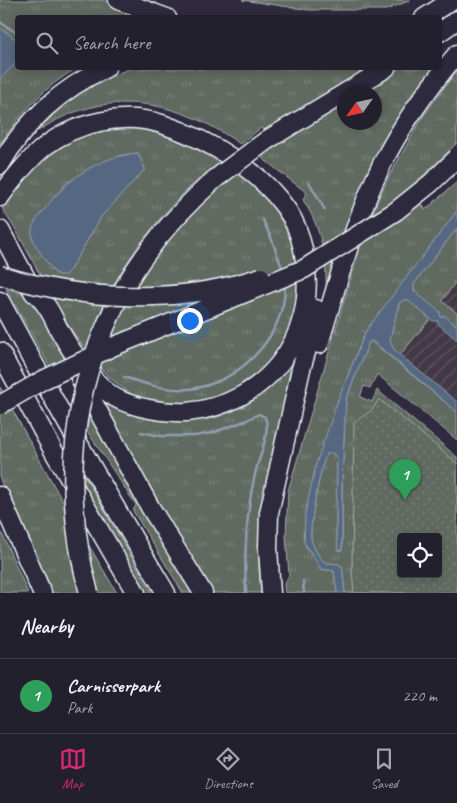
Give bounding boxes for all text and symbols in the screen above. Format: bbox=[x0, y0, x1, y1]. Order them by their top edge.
search box bbox=[15, 15, 442, 70]
icon: search bbox=[33, 29, 61, 57]
text: Search here bbox=[73, 31, 150, 55]
north arrow bbox=[337, 85, 382, 130]
your location bbox=[177, 308, 203, 334]
pin: 1 bbox=[389, 459, 421, 500]
map controls bbox=[397, 533, 442, 578]
button: locate bbox=[397, 533, 442, 578]
text: Nearby bbox=[20, 613, 73, 639]
text: Carnisserpark bbox=[67, 674, 160, 698]
text: 1 bbox=[32, 686, 40, 706]
text: 220 m bbox=[403, 686, 437, 706]
text: Park bbox=[67, 698, 92, 718]
tab: Map bbox=[59, 745, 87, 792]
tab: Directions bbox=[204, 745, 253, 792]
tab: Saved bbox=[370, 745, 398, 792]

